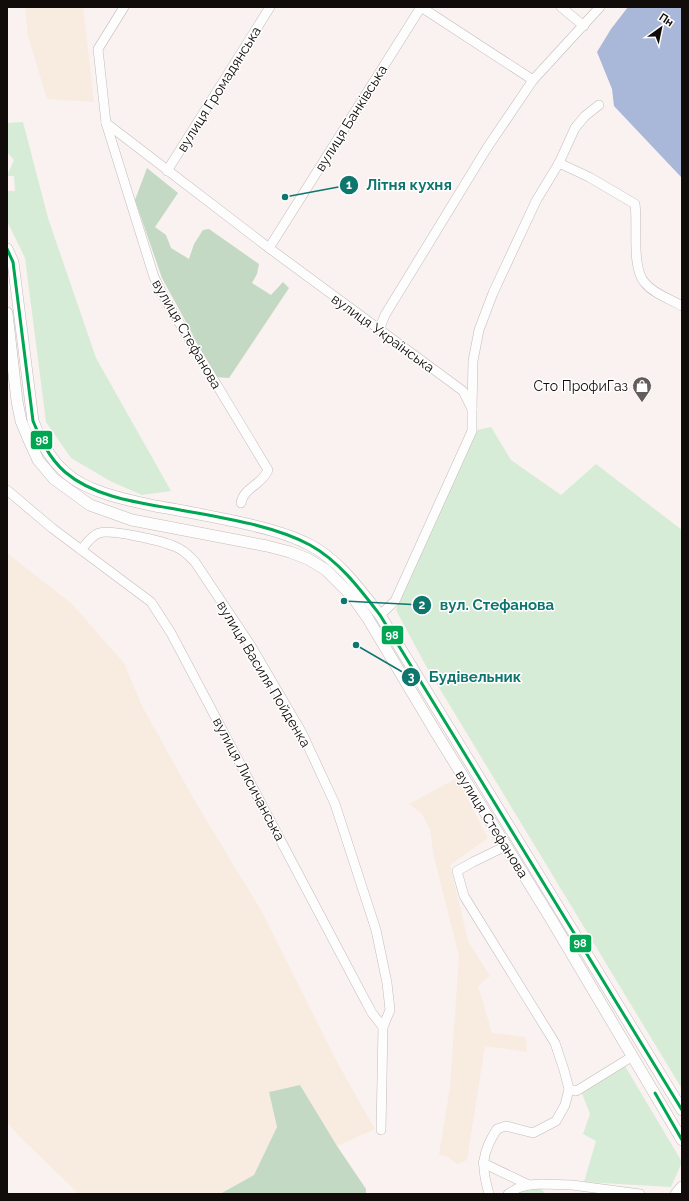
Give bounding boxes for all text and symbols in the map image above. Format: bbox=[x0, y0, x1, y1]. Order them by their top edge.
north arrow bbox=[641, 8, 681, 48]
text: Пн bbox=[656, 11, 676, 29]
street label: вулиця Громадянська bbox=[174, 23, 264, 155]
street label: вулиця Банківська bbox=[312, 62, 390, 174]
callout: Літня кухня bbox=[339, 172, 460, 199]
text: Літня кухня bbox=[366, 176, 452, 194]
text: 1 bbox=[346, 178, 352, 192]
street label: вулиця Стефанова bbox=[149, 276, 225, 392]
street label: вулиця Українська bbox=[329, 290, 437, 376]
shop icon: Сто ПрофиГаз bbox=[631, 375, 653, 403]
place label: Сто ПрофиГаз bbox=[533, 378, 628, 394]
line badge: 98 bbox=[30, 430, 53, 450]
text: 98 bbox=[35, 434, 49, 447]
callout: вул. Стефанова bbox=[412, 591, 562, 618]
text: вул. Стефанова bbox=[440, 596, 555, 614]
street label: вулиця Василя Пойденка bbox=[214, 598, 314, 750]
text: 2 bbox=[419, 598, 426, 612]
line badge: 98 bbox=[381, 625, 404, 645]
text: 98 bbox=[385, 629, 399, 642]
callout: Будівельник bbox=[401, 663, 529, 690]
text: Будівельник bbox=[429, 668, 522, 686]
text: 3 bbox=[408, 670, 415, 684]
street label: вулиця Лисичанська bbox=[210, 715, 288, 843]
street label: вулиця Стефанова bbox=[452, 767, 532, 881]
line badge: 98 bbox=[569, 934, 592, 953]
text: 98 bbox=[573, 937, 587, 950]

